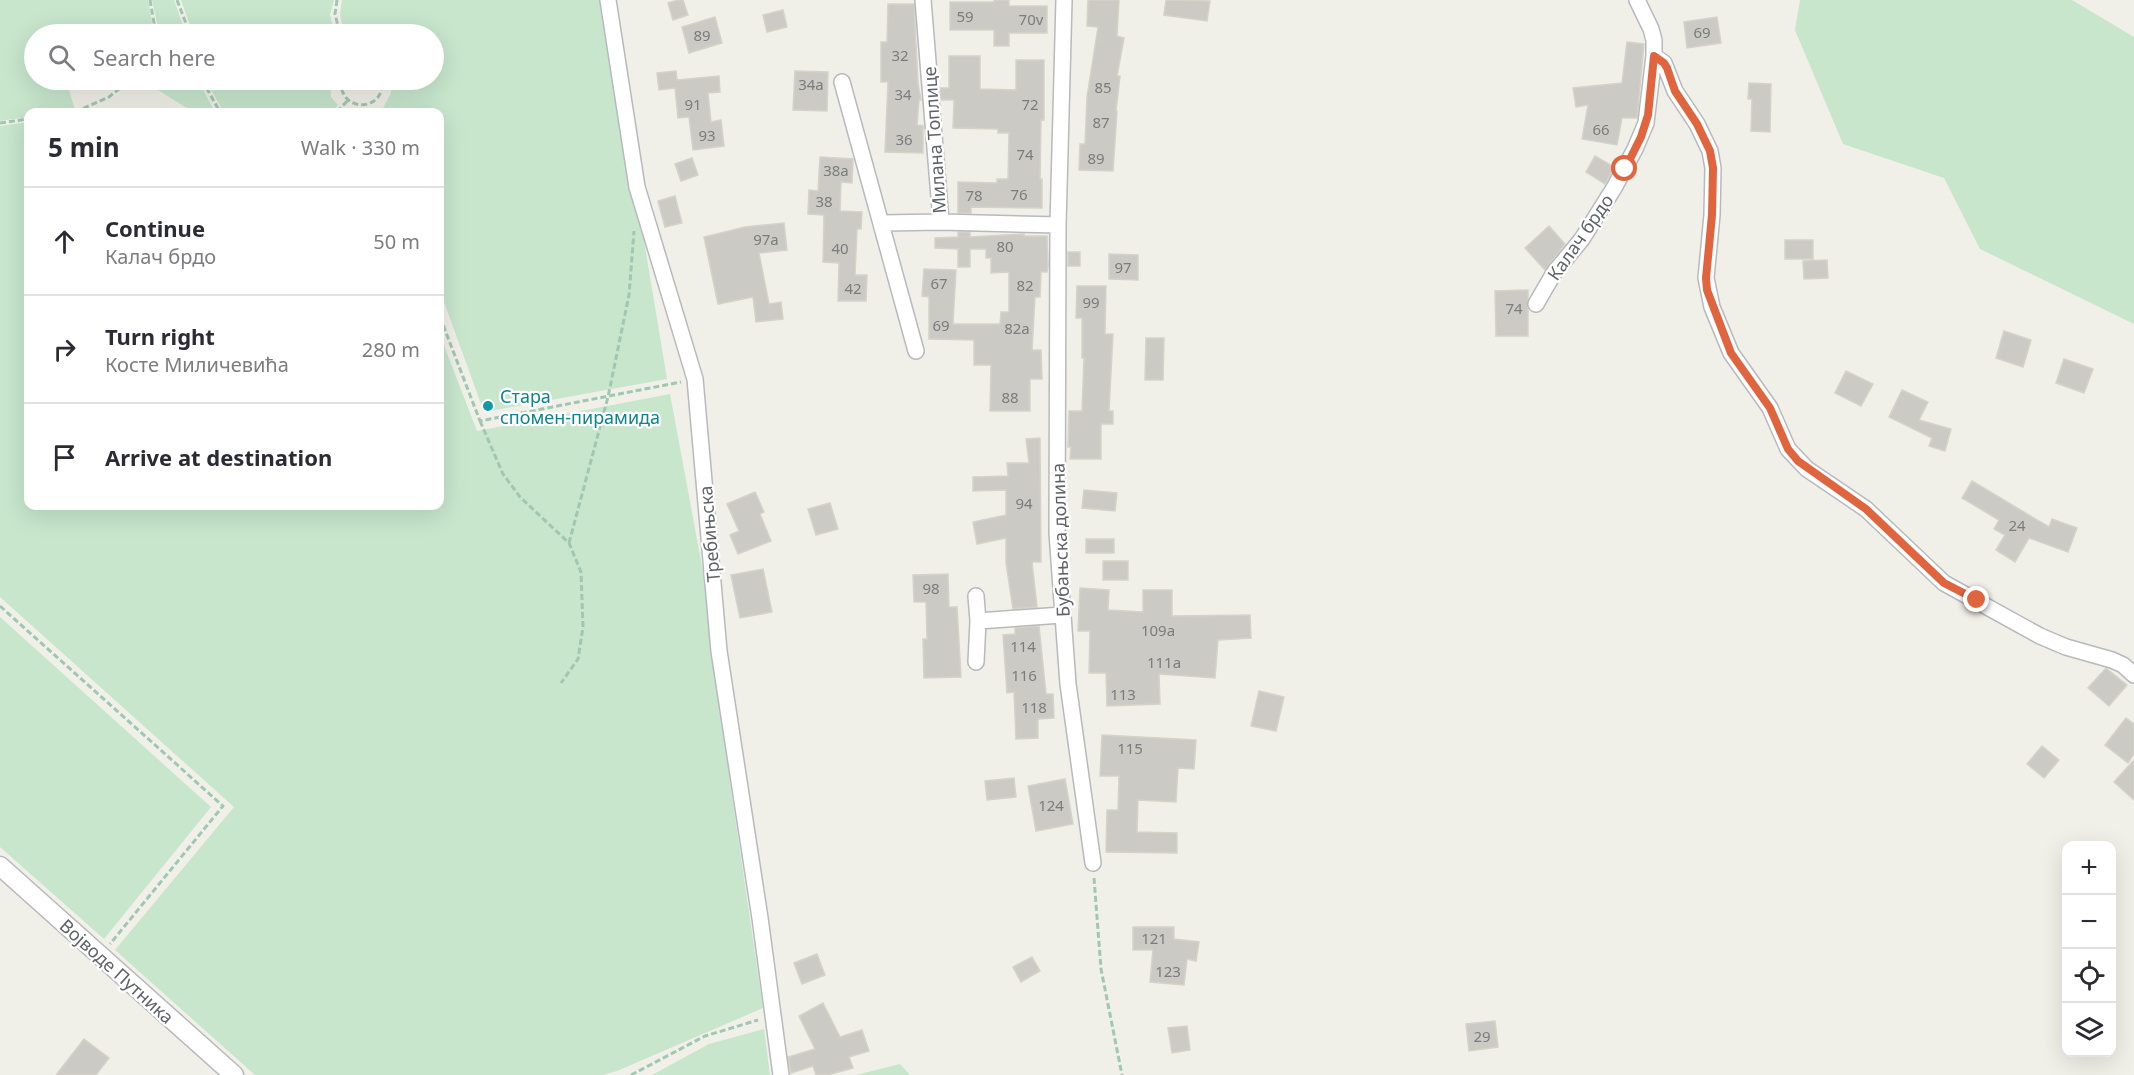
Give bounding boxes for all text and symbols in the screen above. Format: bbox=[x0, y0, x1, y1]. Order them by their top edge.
house number: 59 bbox=[956, 6, 974, 26]
house number: 70v bbox=[1019, 9, 1044, 29]
house number: 69 bbox=[1693, 22, 1711, 42]
search box bbox=[24, 24, 444, 90]
house number: 89 bbox=[693, 25, 711, 45]
icon: search bbox=[45, 41, 78, 74]
text: Search here bbox=[93, 42, 215, 72]
house number: 32 bbox=[891, 45, 909, 65]
street label: Милана Топлице bbox=[917, 66, 951, 214]
house number: 34a bbox=[798, 74, 824, 94]
house number: 85 bbox=[1094, 77, 1112, 97]
house number: 34 bbox=[894, 84, 912, 104]
house number: 91 bbox=[684, 94, 702, 114]
house number: 72 bbox=[1021, 94, 1039, 114]
house number: 87 bbox=[1092, 112, 1110, 132]
house number: 66 bbox=[1592, 119, 1610, 139]
house number: 93 bbox=[698, 125, 716, 145]
text: 5 min bbox=[48, 129, 120, 165]
house number: 36 bbox=[895, 129, 913, 149]
text: Walk · 330 m bbox=[301, 134, 420, 161]
house number: 74 bbox=[1016, 144, 1034, 164]
house number: 89 bbox=[1087, 148, 1105, 168]
route start bbox=[1611, 155, 1637, 181]
house number: 38a bbox=[823, 160, 849, 180]
house number: 76 bbox=[1010, 184, 1028, 204]
house number: 78 bbox=[965, 185, 983, 205]
street label: Калач брдо bbox=[1541, 189, 1619, 285]
house number: 38 bbox=[815, 191, 833, 211]
text: Continue bbox=[105, 213, 205, 243]
icon: ahead bbox=[48, 225, 81, 258]
text: 50 m bbox=[373, 228, 420, 255]
house number: 97a bbox=[753, 229, 779, 249]
house number: 80 bbox=[996, 236, 1014, 256]
house number: 40 bbox=[831, 238, 849, 258]
text: Калач брдо bbox=[105, 243, 216, 270]
house number: 97 bbox=[1114, 257, 1132, 277]
house number: 67 bbox=[930, 273, 948, 293]
house number: 82 bbox=[1016, 275, 1034, 295]
house number: 42 bbox=[844, 278, 862, 298]
house number: 99 bbox=[1082, 292, 1100, 312]
house number: 74 bbox=[1505, 298, 1523, 318]
house number: 69 bbox=[932, 315, 950, 335]
house number: 82a bbox=[1004, 318, 1030, 338]
text: Turn right bbox=[105, 321, 215, 351]
icon: right bbox=[48, 333, 81, 366]
text: 280 m bbox=[362, 336, 420, 363]
text: Косте Миличевића bbox=[105, 351, 289, 378]
place label: Стара спомен-пирамида bbox=[500, 384, 660, 429]
house number: 88 bbox=[1001, 387, 1019, 407]
marker: Стара спомен-пирамида bbox=[481, 399, 495, 413]
icon: arrive bbox=[48, 441, 81, 474]
text: Arrive at destination bbox=[105, 442, 332, 472]
street label: Бубањска долина bbox=[1045, 463, 1075, 617]
street label: Требињска bbox=[693, 485, 725, 583]
house number: 94 bbox=[1015, 493, 1033, 513]
house number: 24 bbox=[2008, 515, 2026, 535]
house number: 98 bbox=[922, 578, 940, 598]
route end bbox=[1963, 586, 1989, 612]
house number: 109a bbox=[1141, 620, 1175, 640]
house number: 114 bbox=[1010, 636, 1036, 656]
house number: 111a bbox=[1147, 652, 1181, 672]
house number: 116 bbox=[1011, 665, 1037, 685]
house number: 113 bbox=[1110, 684, 1136, 704]
house number: 118 bbox=[1021, 697, 1047, 717]
house number: 115 bbox=[1117, 738, 1143, 758]
house number: 124 bbox=[1038, 795, 1064, 815]
map controls bbox=[2062, 841, 2116, 1057]
button: + bbox=[2062, 841, 2116, 895]
button: − bbox=[2062, 895, 2116, 949]
street label: Војводе Путника bbox=[55, 913, 179, 1029]
house number: 121 bbox=[1141, 928, 1167, 948]
button: locate bbox=[2062, 949, 2116, 1003]
house number: 123 bbox=[1155, 961, 1181, 981]
button: layers bbox=[2062, 1003, 2116, 1057]
house number: 29 bbox=[1473, 1026, 1491, 1046]

